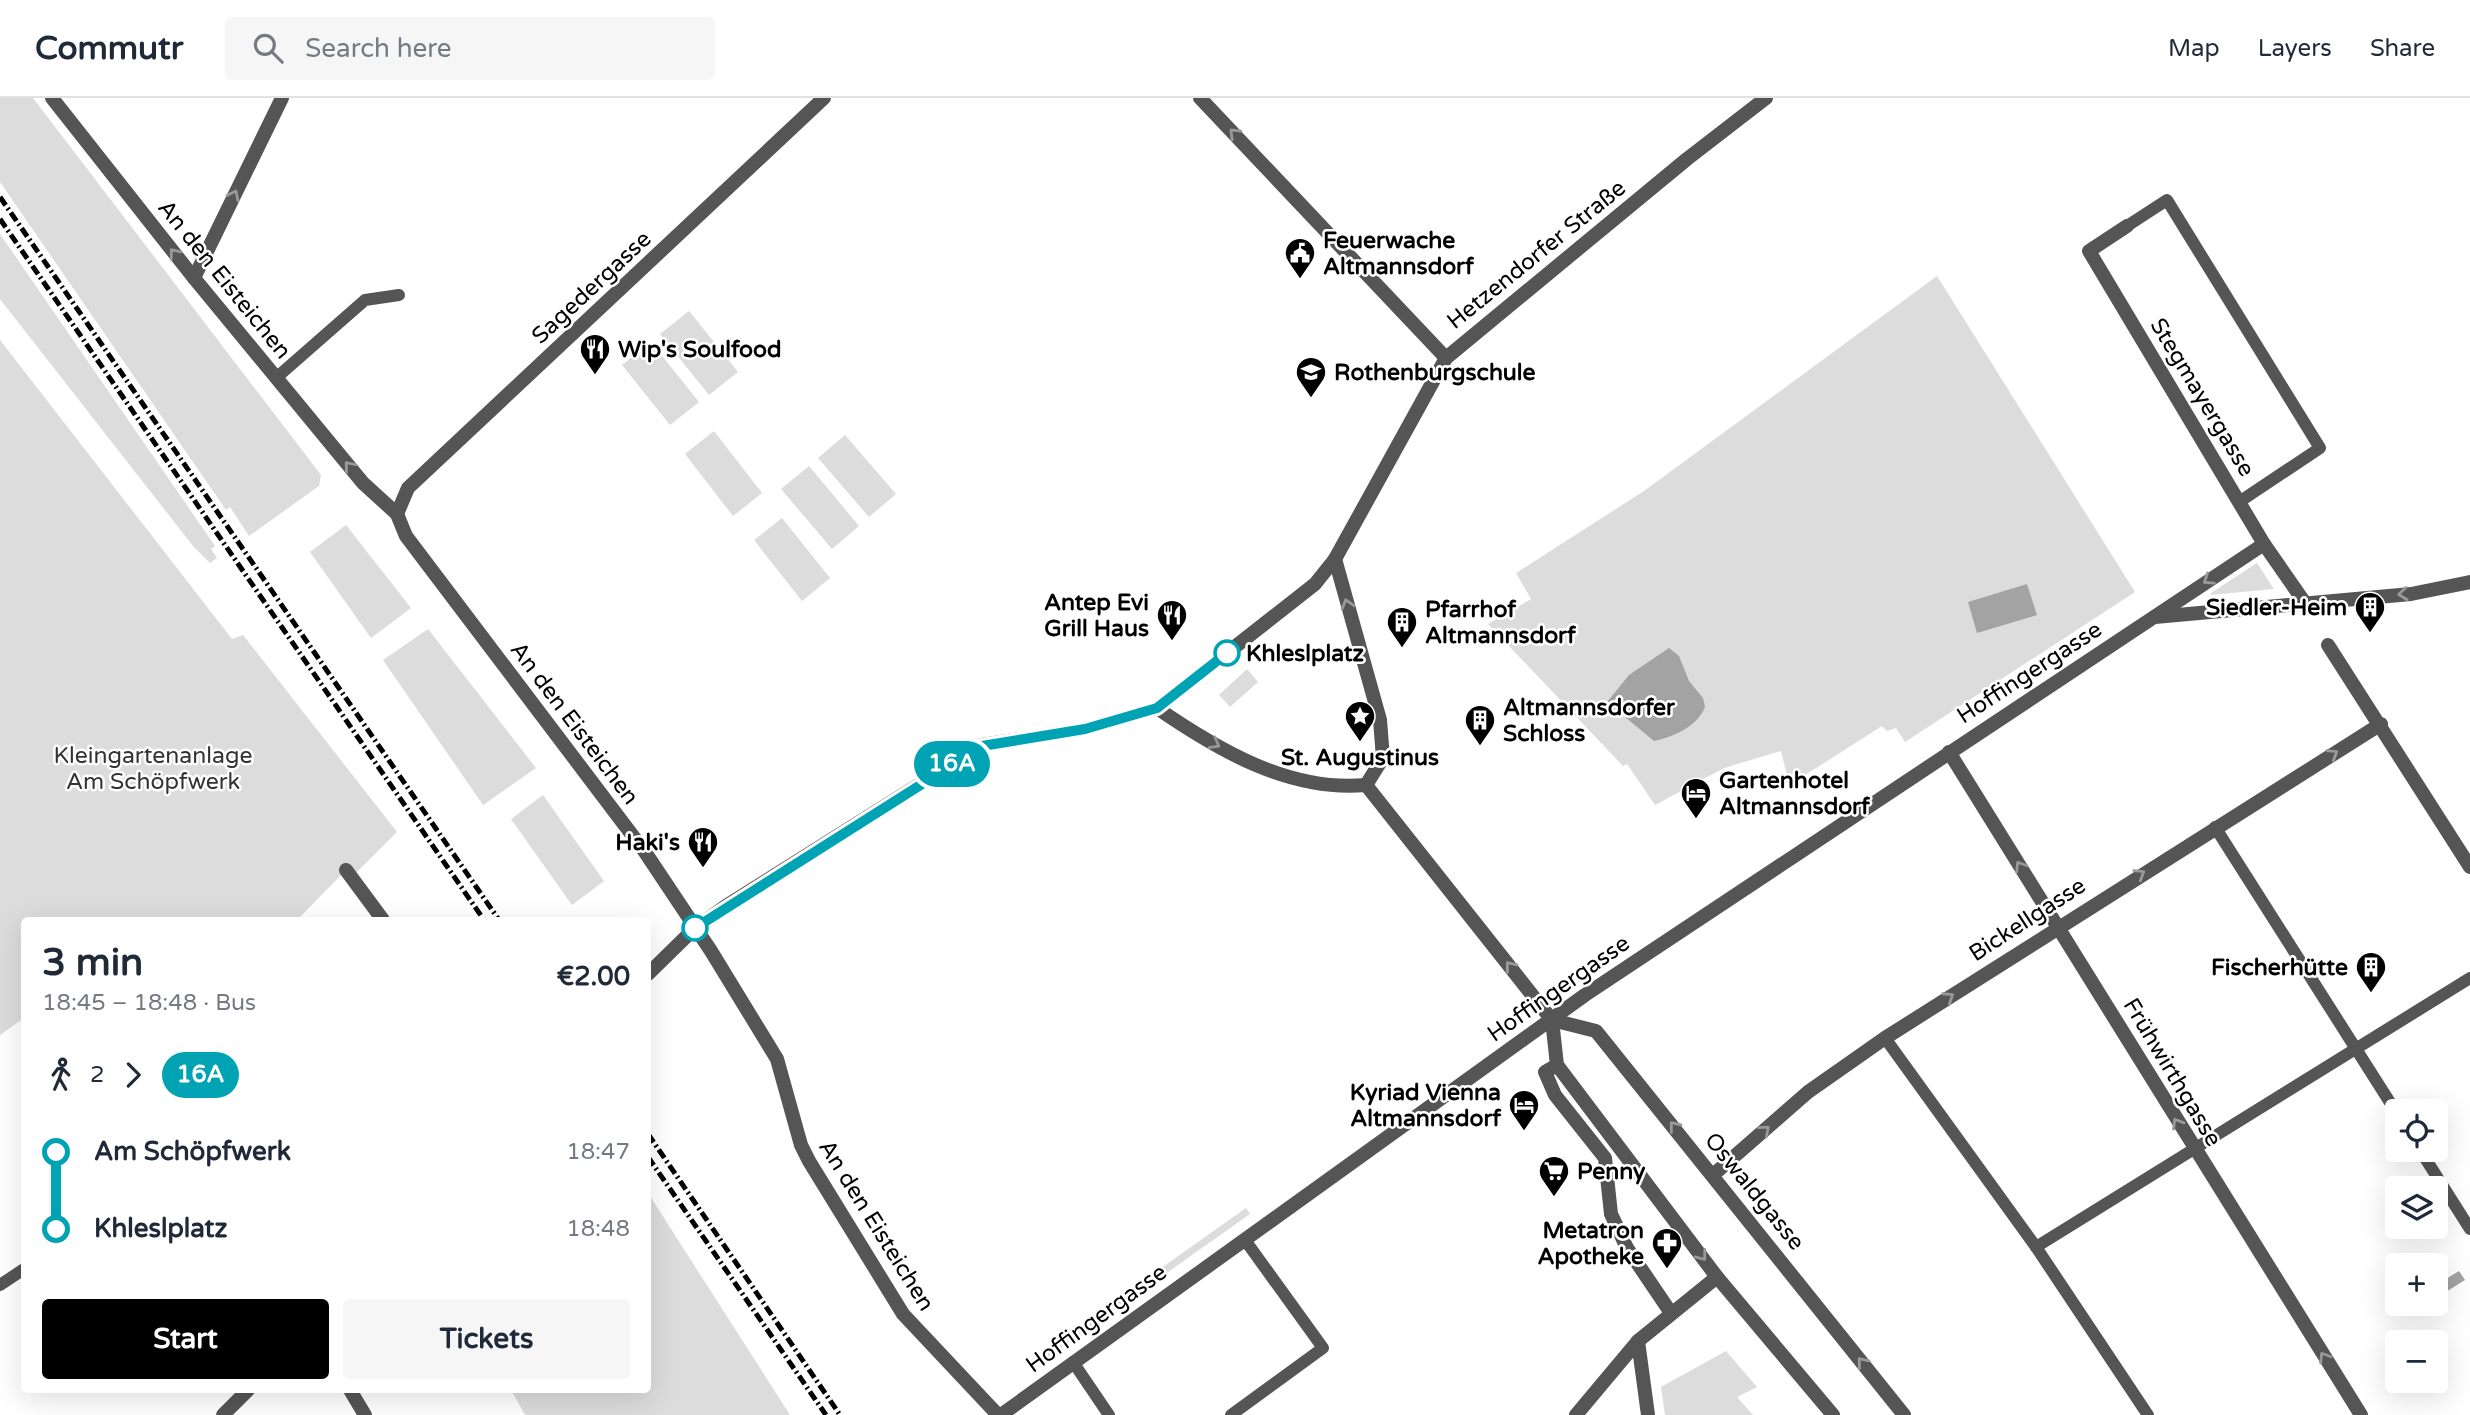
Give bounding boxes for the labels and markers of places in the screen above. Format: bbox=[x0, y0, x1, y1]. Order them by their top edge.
place label: Feuerwache Altmannsdorf bbox=[1323, 227, 1475, 281]
public building icon: Feuerwache Altmannsdorf bbox=[1283, 236, 1317, 280]
restaurant icon: Wip's Soulfood bbox=[578, 332, 612, 376]
place label: Wip's Soulfood bbox=[618, 336, 782, 364]
school or university icon: Rothenburgschule bbox=[1294, 355, 1328, 399]
place label: Rothenburgschule bbox=[1334, 359, 1536, 387]
place label: Antep Evi Grill Haus bbox=[1044, 589, 1149, 643]
building icon: Siedler-Heim bbox=[2353, 590, 2387, 634]
place label: Siedler-Heim bbox=[2206, 594, 2347, 622]
place label: Pfarrhof Altmannsdorf bbox=[1425, 596, 1577, 650]
restaurant icon: Antep Evi Grill Haus bbox=[1155, 598, 1189, 642]
building icon: Pfarrhof Altmannsdorf bbox=[1385, 605, 1419, 649]
marker: Khleslplatz bbox=[1214, 640, 1240, 666]
place label: Khleslplatz bbox=[1246, 640, 1364, 668]
place label: Altmannsdorfer Schloss bbox=[1503, 694, 1676, 748]
place icon: St. Augustinus bbox=[1343, 699, 1377, 743]
building icon: Altmannsdorfer Schloss bbox=[1463, 703, 1497, 747]
place label: St. Augustinus bbox=[1281, 744, 1439, 772]
place label: Gartenhotel Altmannsdorf bbox=[1719, 767, 1871, 821]
hotel icon: Gartenhotel Altmannsdorf bbox=[1679, 776, 1713, 820]
restaurant icon: Haki's bbox=[686, 825, 720, 869]
place label: Haki's bbox=[615, 829, 680, 857]
unlabelled marker bbox=[682, 915, 708, 941]
building icon: Fischerhütte bbox=[2354, 950, 2388, 994]
place label: Fischerhütte bbox=[2211, 954, 2348, 982]
place label: Kyriad Vienna Altmannsdorf bbox=[1350, 1079, 1502, 1133]
hotel icon: Kyriad Vienna Altmannsdorf bbox=[1507, 1088, 1541, 1132]
supermarket icon: Penny bbox=[1537, 1154, 1571, 1198]
place label: Penny bbox=[1577, 1158, 1646, 1186]
place label: Metatron Apotheke bbox=[1537, 1217, 1644, 1271]
pharmacy icon: Metatron Apotheke bbox=[1650, 1226, 1684, 1270]

